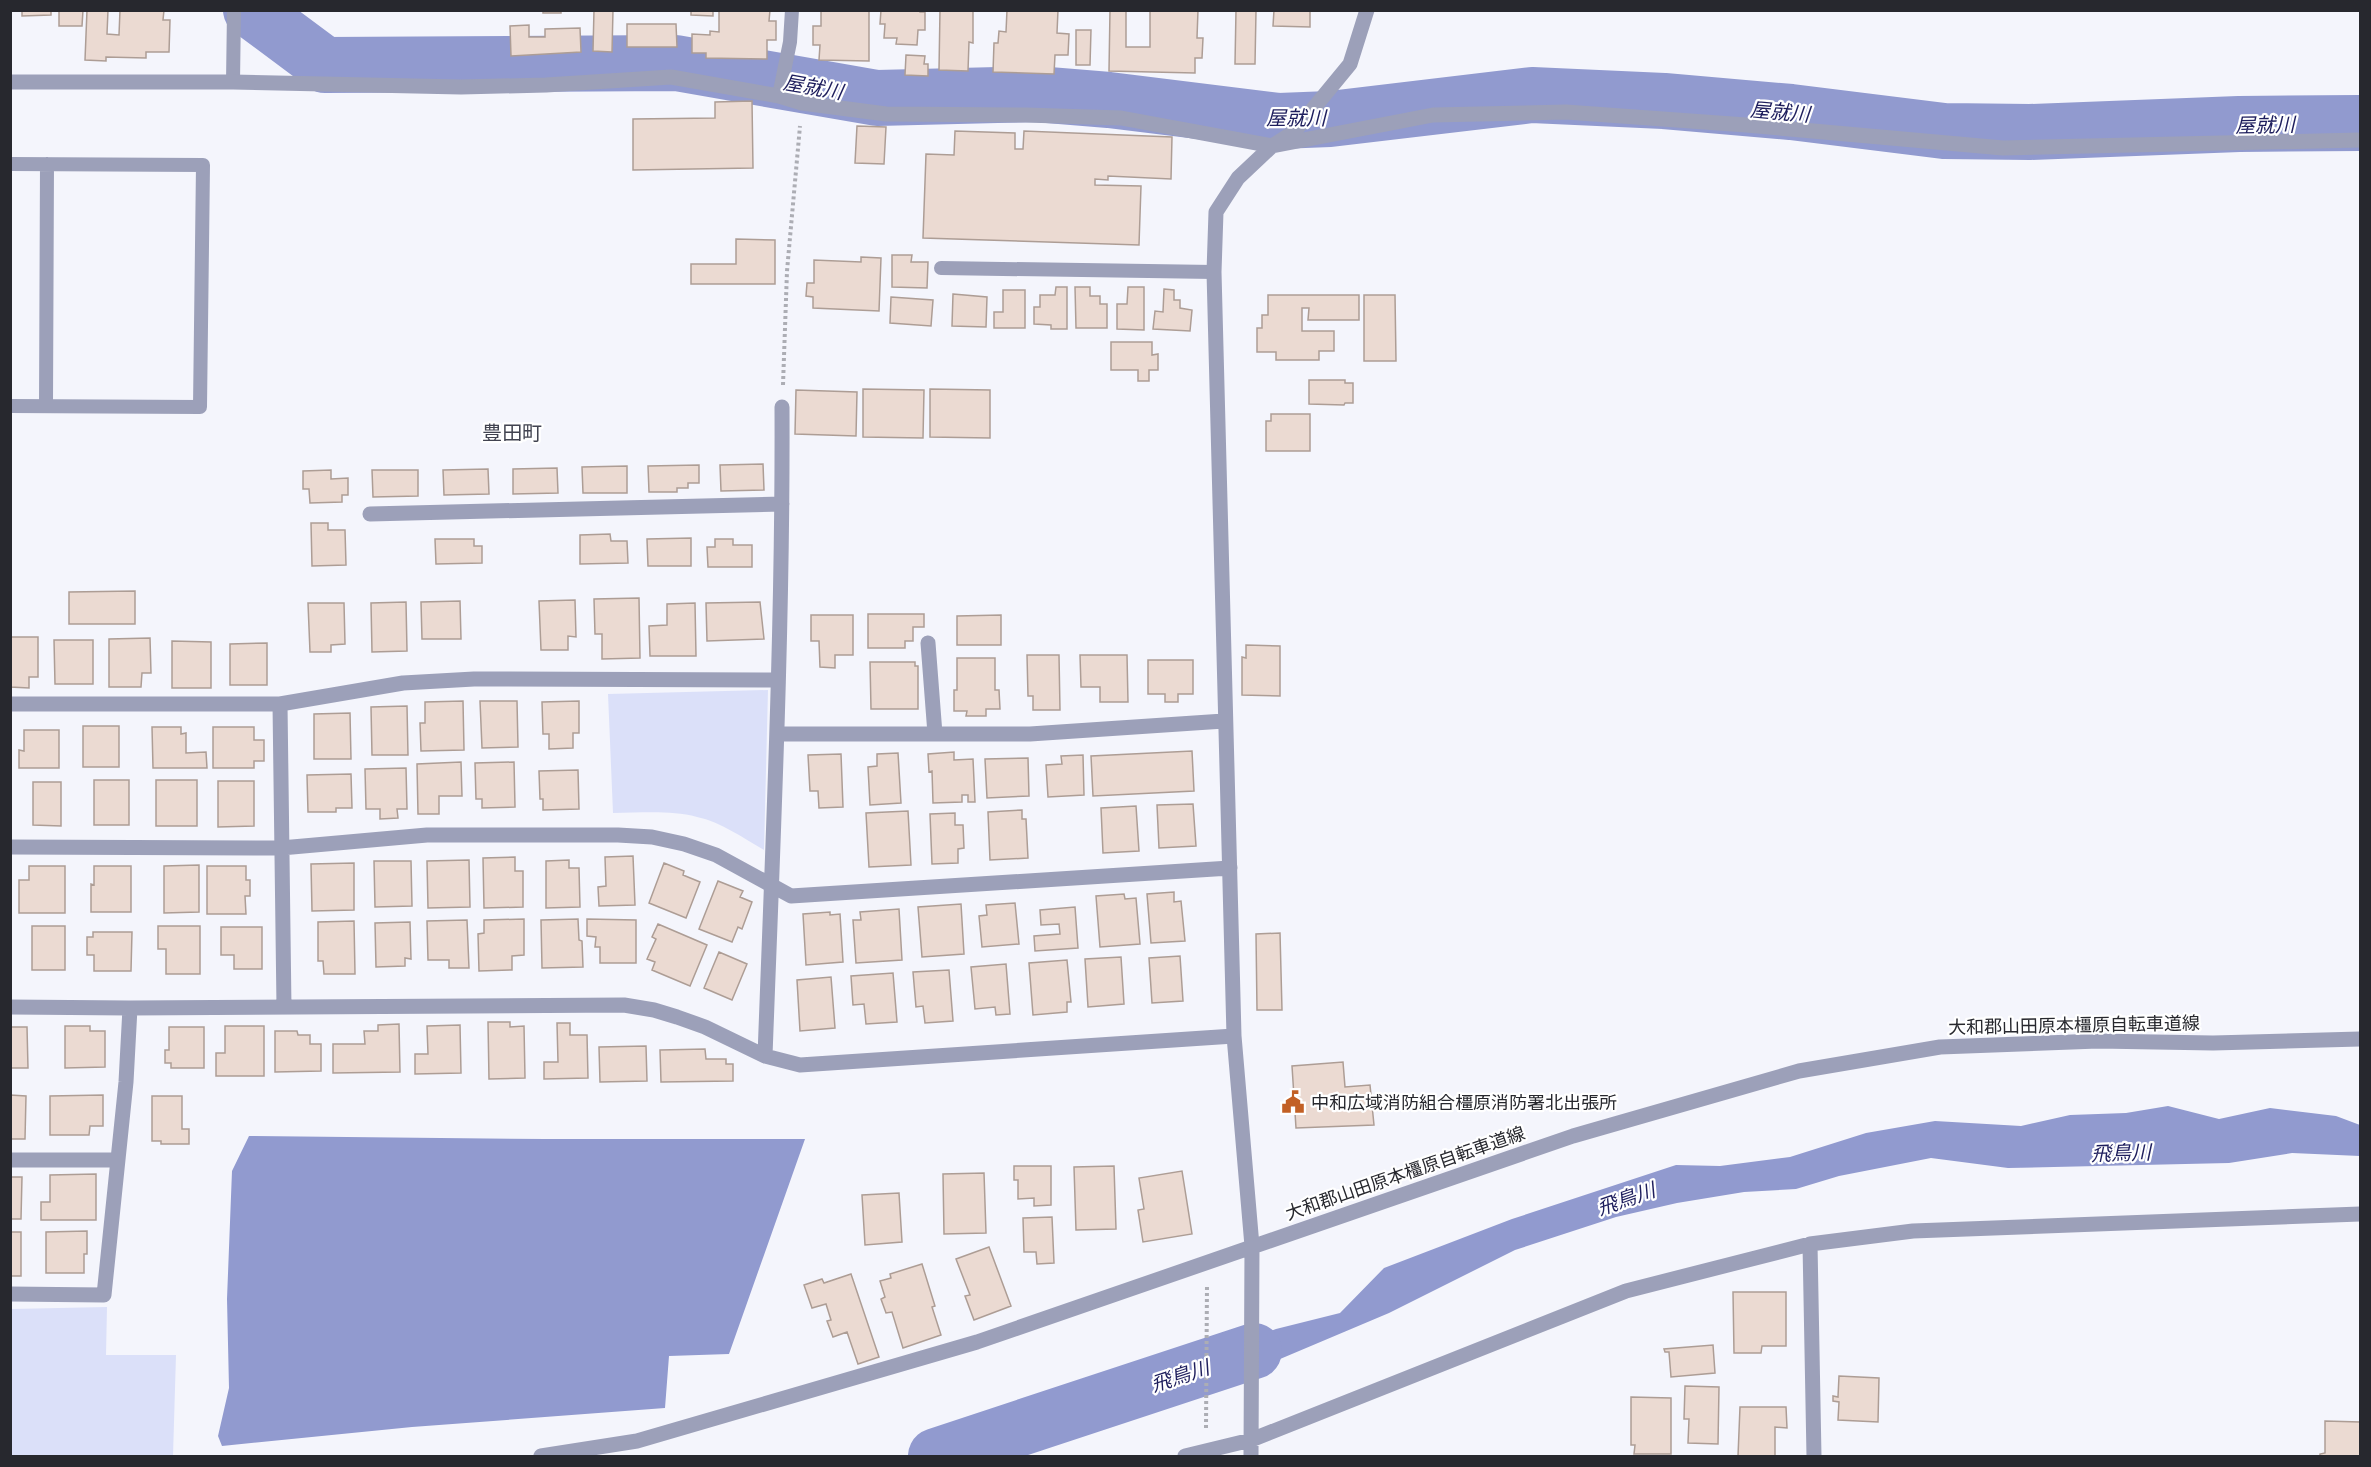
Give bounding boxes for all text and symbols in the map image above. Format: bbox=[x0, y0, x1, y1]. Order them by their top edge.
water label: 屋就川 bbox=[781, 70, 847, 104]
water label: 屋就川 bbox=[1749, 97, 1813, 127]
water label: 屋就川 bbox=[1266, 106, 1328, 130]
water label: 屋就川 bbox=[2235, 112, 2297, 138]
district label: 豊田町 bbox=[482, 421, 542, 445]
street label: 大和郡山田原本橿原自転車道線 bbox=[1948, 1012, 2200, 1038]
public building icon: 中和広域消防組合橿原消防署北出張所 bbox=[1280, 1089, 1306, 1115]
place label: 中和広域消防組合橿原消防署北出張所 bbox=[1311, 1092, 1617, 1113]
street label: 大和郡山田原本橿原自転車道線 bbox=[1282, 1122, 1528, 1224]
water label: 飛鳥川 bbox=[2091, 1140, 2153, 1166]
water label: 飛鳥川 bbox=[1594, 1177, 1660, 1220]
water label: 飛鳥川 bbox=[1148, 1355, 1214, 1397]

